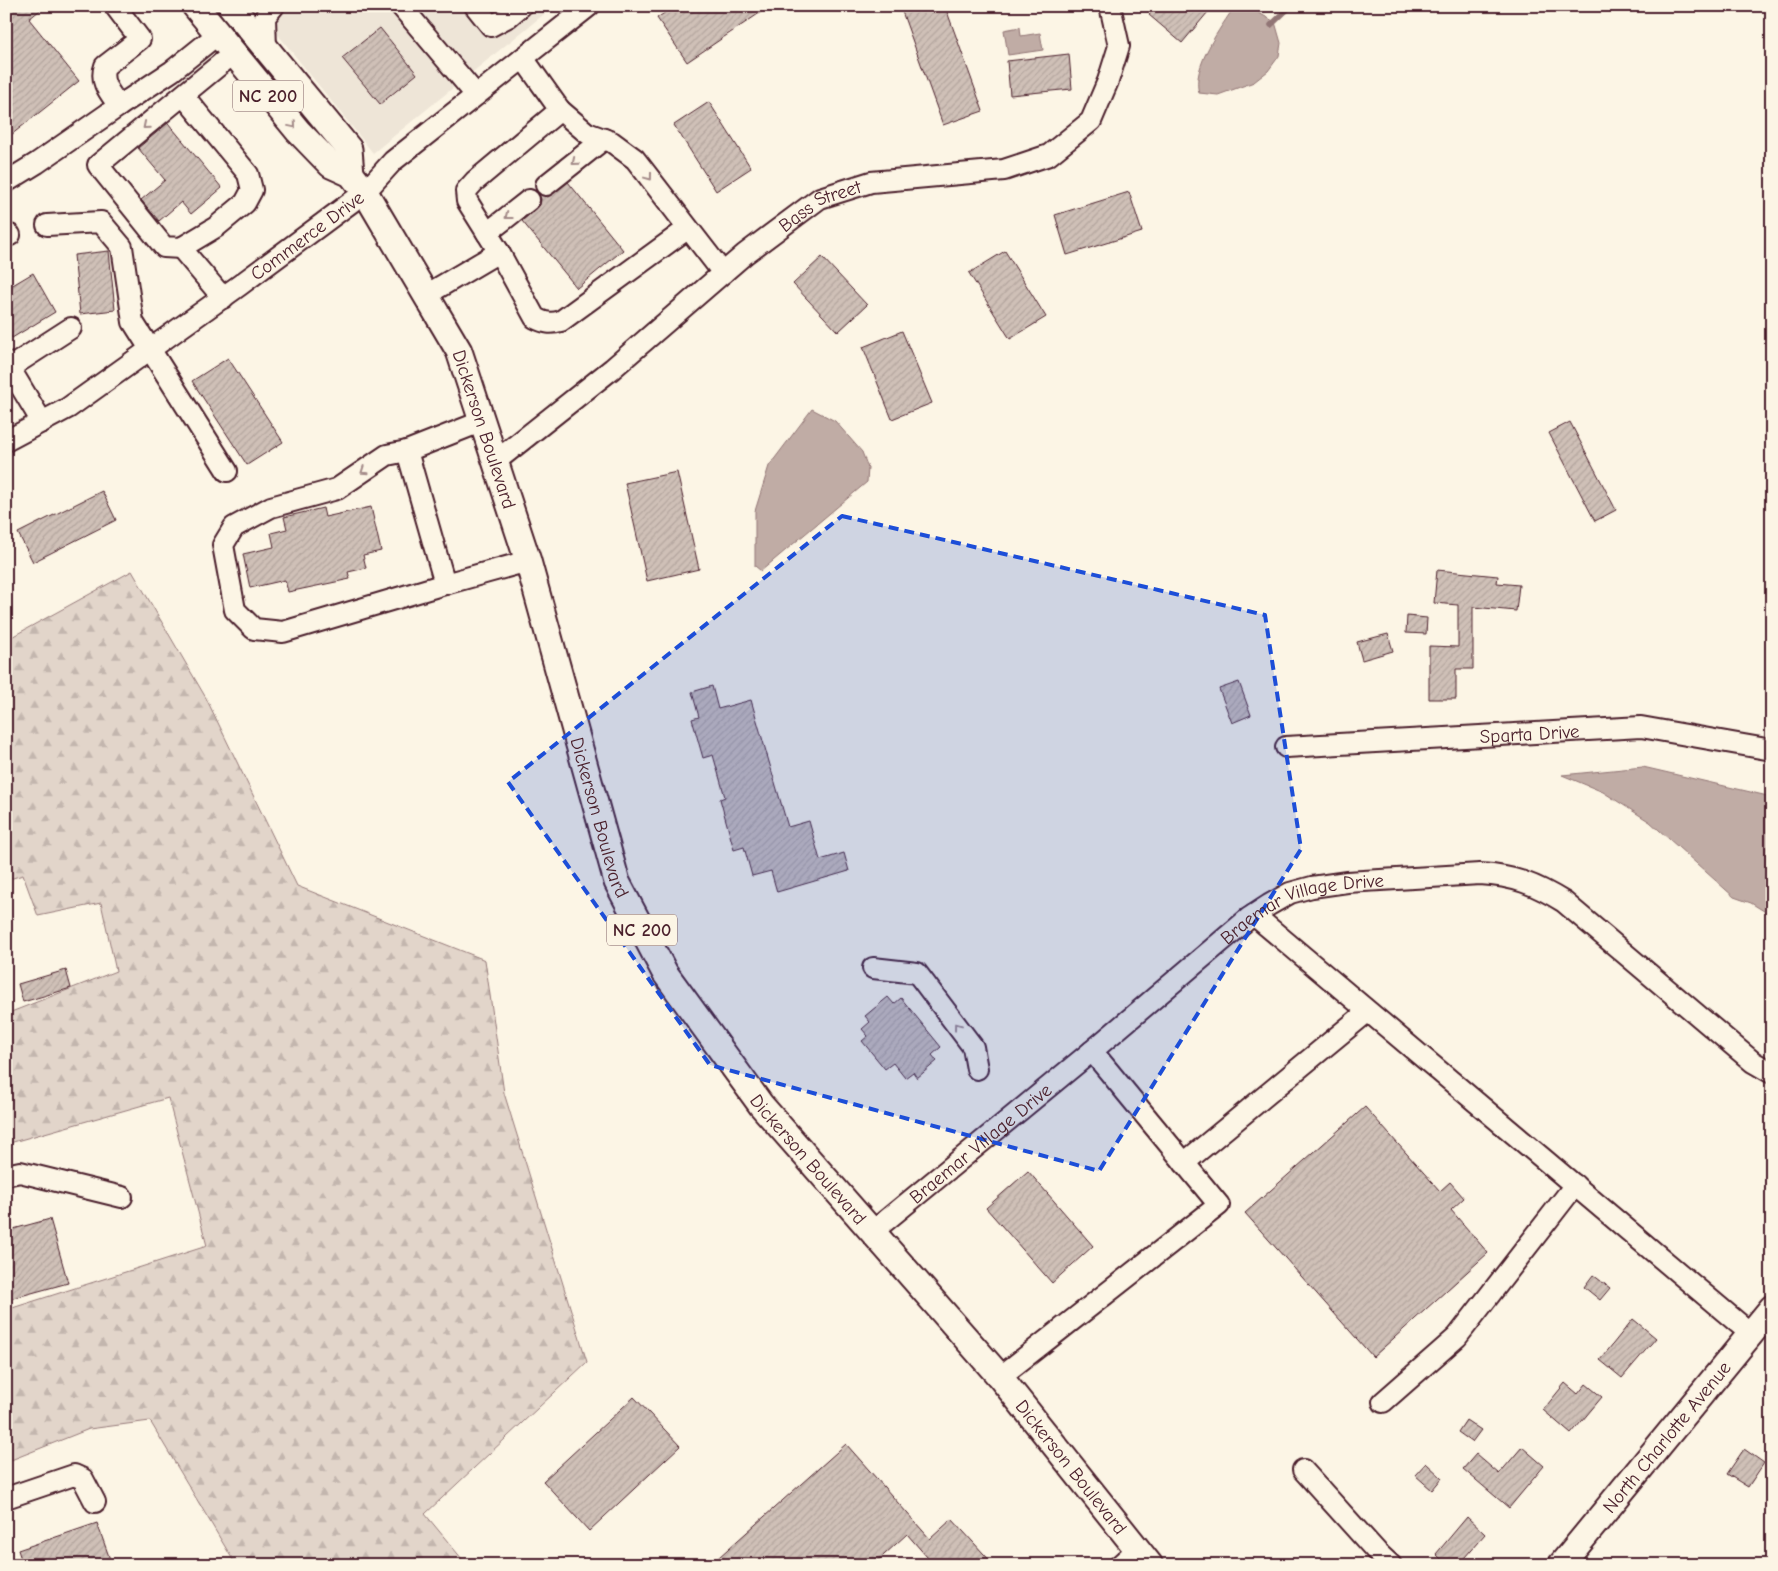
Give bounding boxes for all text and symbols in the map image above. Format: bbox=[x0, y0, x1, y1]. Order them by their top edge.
road number: NC 200 bbox=[233, 80, 303, 112]
one-way arrow bbox=[287, 119, 295, 128]
one-way arrow bbox=[142, 120, 151, 129]
one-way arrow bbox=[572, 156, 581, 164]
one-way arrow bbox=[643, 171, 652, 181]
street label: Bass Street bbox=[775, 176, 864, 237]
street label: Commerce Drive bbox=[246, 187, 368, 285]
one-way arrow bbox=[505, 211, 514, 219]
street label: Dickerson Boulevard bbox=[447, 347, 520, 512]
one-way arrow bbox=[360, 465, 369, 474]
street label: Sparta Drive bbox=[1479, 720, 1580, 748]
street label: Dickerson Boulevard bbox=[565, 735, 633, 902]
street label: Braemar Village Drive bbox=[1216, 870, 1384, 949]
road number: NC 200 bbox=[607, 914, 677, 946]
one-way arrow bbox=[954, 1022, 963, 1032]
street label: Braemar Village Drive bbox=[905, 1079, 1056, 1209]
street label: Dickerson Boulevard bbox=[745, 1090, 871, 1229]
street label: North Charlotte Avenue bbox=[1598, 1357, 1736, 1518]
street label: Dickerson Boulevard bbox=[1011, 1396, 1131, 1539]

